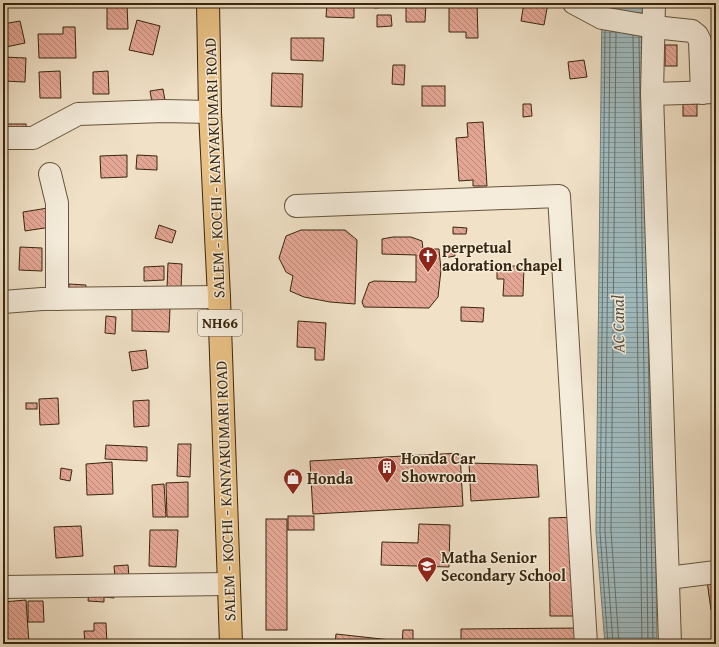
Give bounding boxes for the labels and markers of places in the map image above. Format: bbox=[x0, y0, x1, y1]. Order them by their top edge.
place label: perpetual adoration chapel bbox=[442, 235, 563, 277]
church icon: perpetual adoration chapel bbox=[417, 245, 439, 273]
place label: Honda Car Showroom bbox=[401, 446, 477, 488]
building icon: Honda Car Showroom bbox=[376, 456, 398, 484]
place label: Honda bbox=[307, 466, 354, 490]
shop icon: Honda bbox=[282, 467, 304, 495]
place label: Matha Senior Secondary School bbox=[441, 545, 566, 587]
school or university icon: Matha Senior Secondary School bbox=[416, 555, 438, 583]

